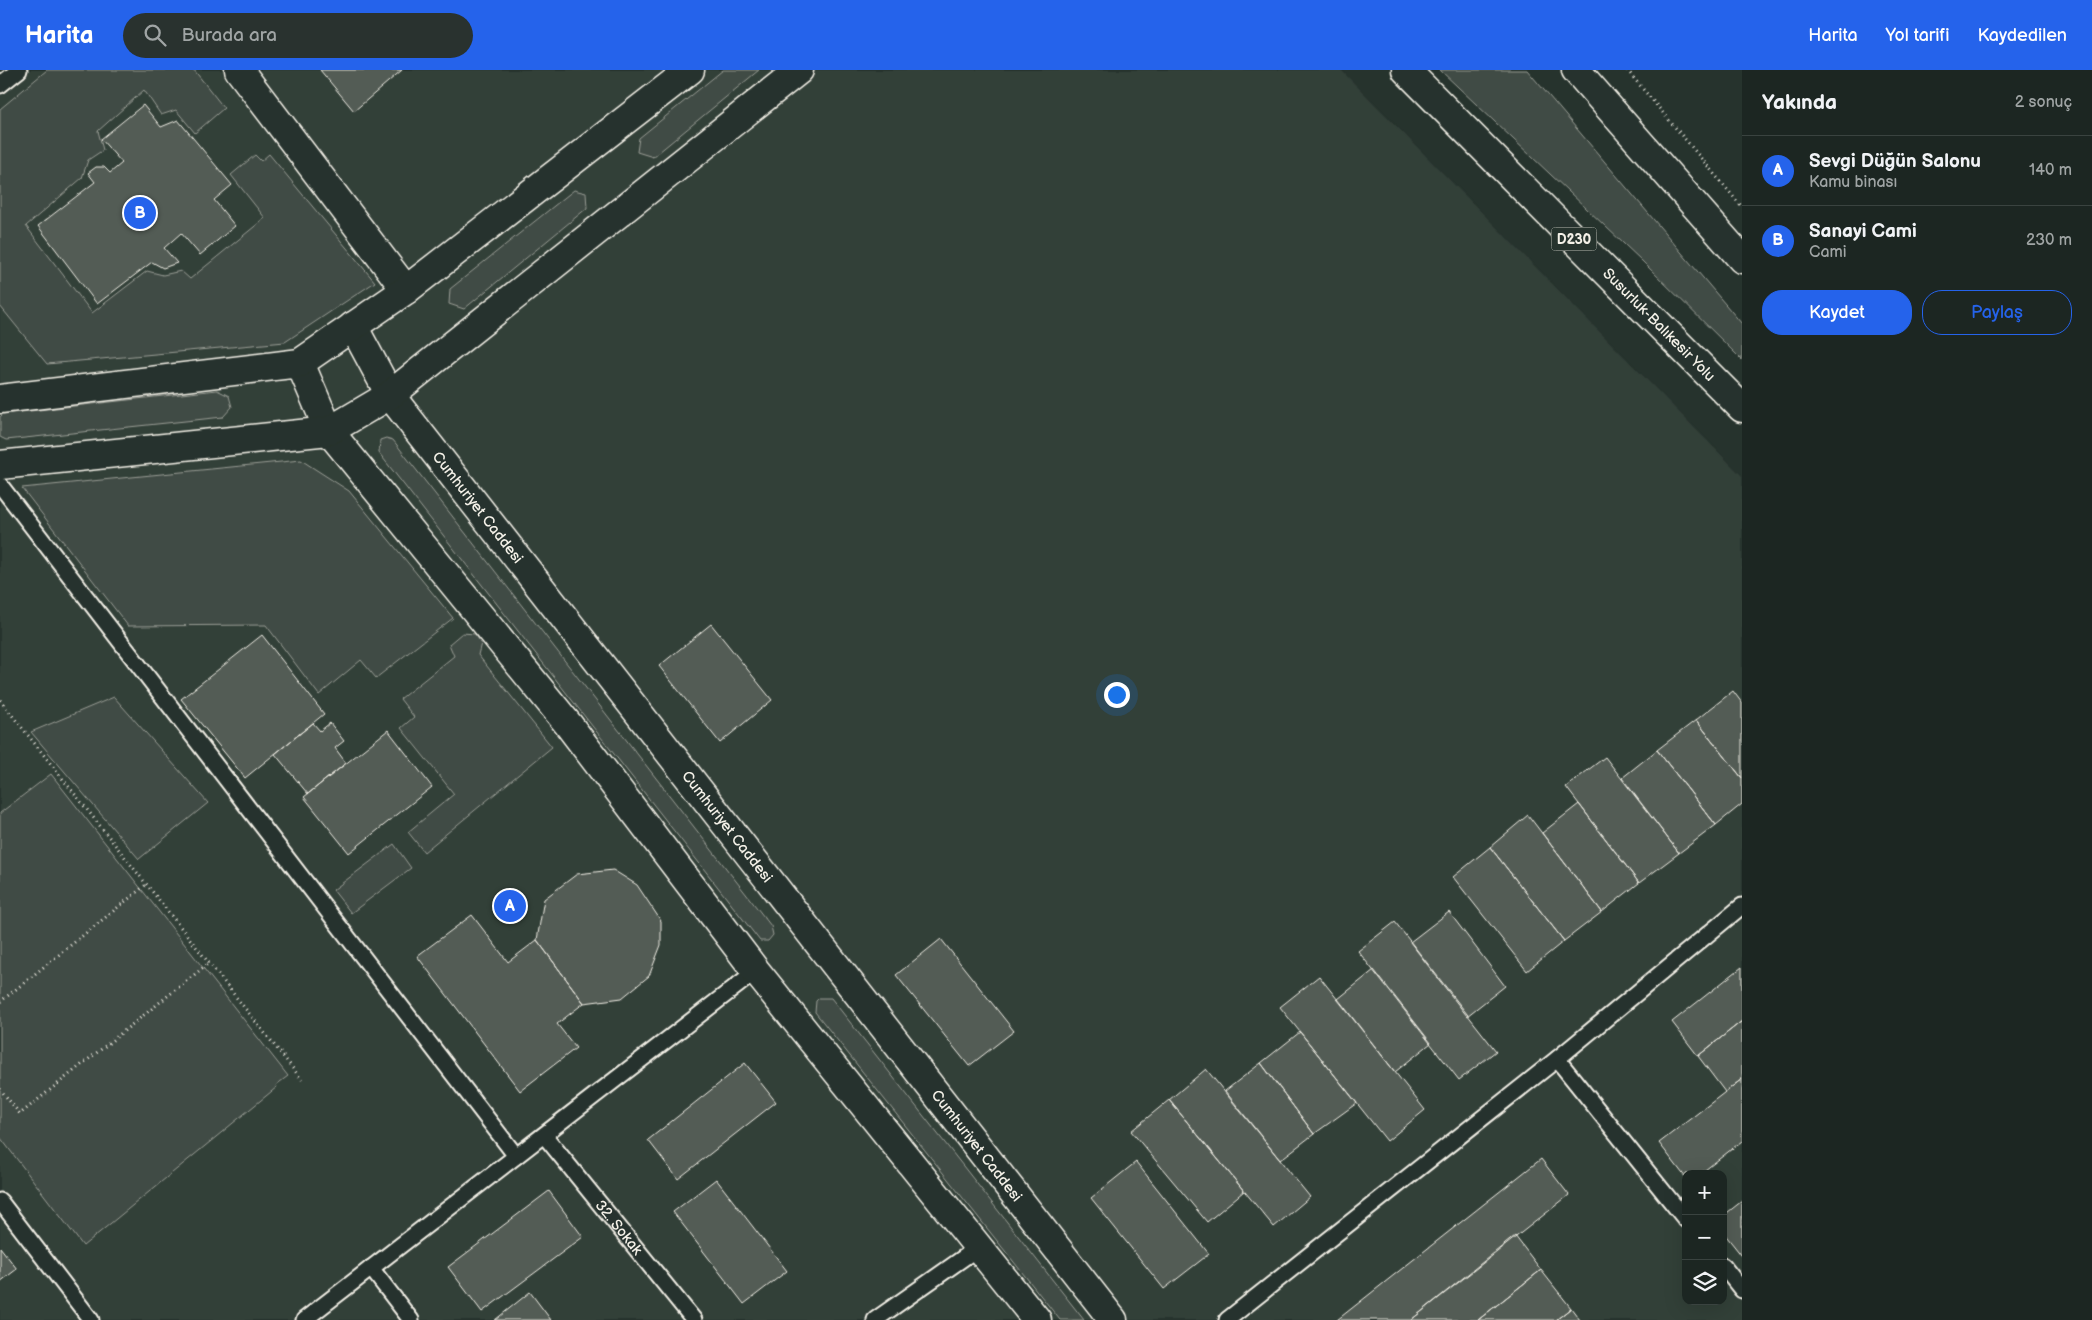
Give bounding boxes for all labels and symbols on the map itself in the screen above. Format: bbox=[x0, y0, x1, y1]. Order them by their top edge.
pin: B bbox=[124, 194, 156, 232]
road number: D230 bbox=[1552, 227, 1596, 250]
street label: Susurluk-Balıkesir Yolu bbox=[1598, 264, 1719, 386]
street label: Cumhuriyet Caddesi bbox=[428, 448, 527, 567]
your location bbox=[1104, 682, 1130, 708]
street label: Cumhuriyet Caddesi bbox=[677, 767, 776, 887]
pin: A bbox=[494, 887, 526, 925]
street label: Cumhuriyet Caddesi bbox=[927, 1086, 1026, 1206]
street label: 32. Sokak bbox=[591, 1196, 647, 1260]

